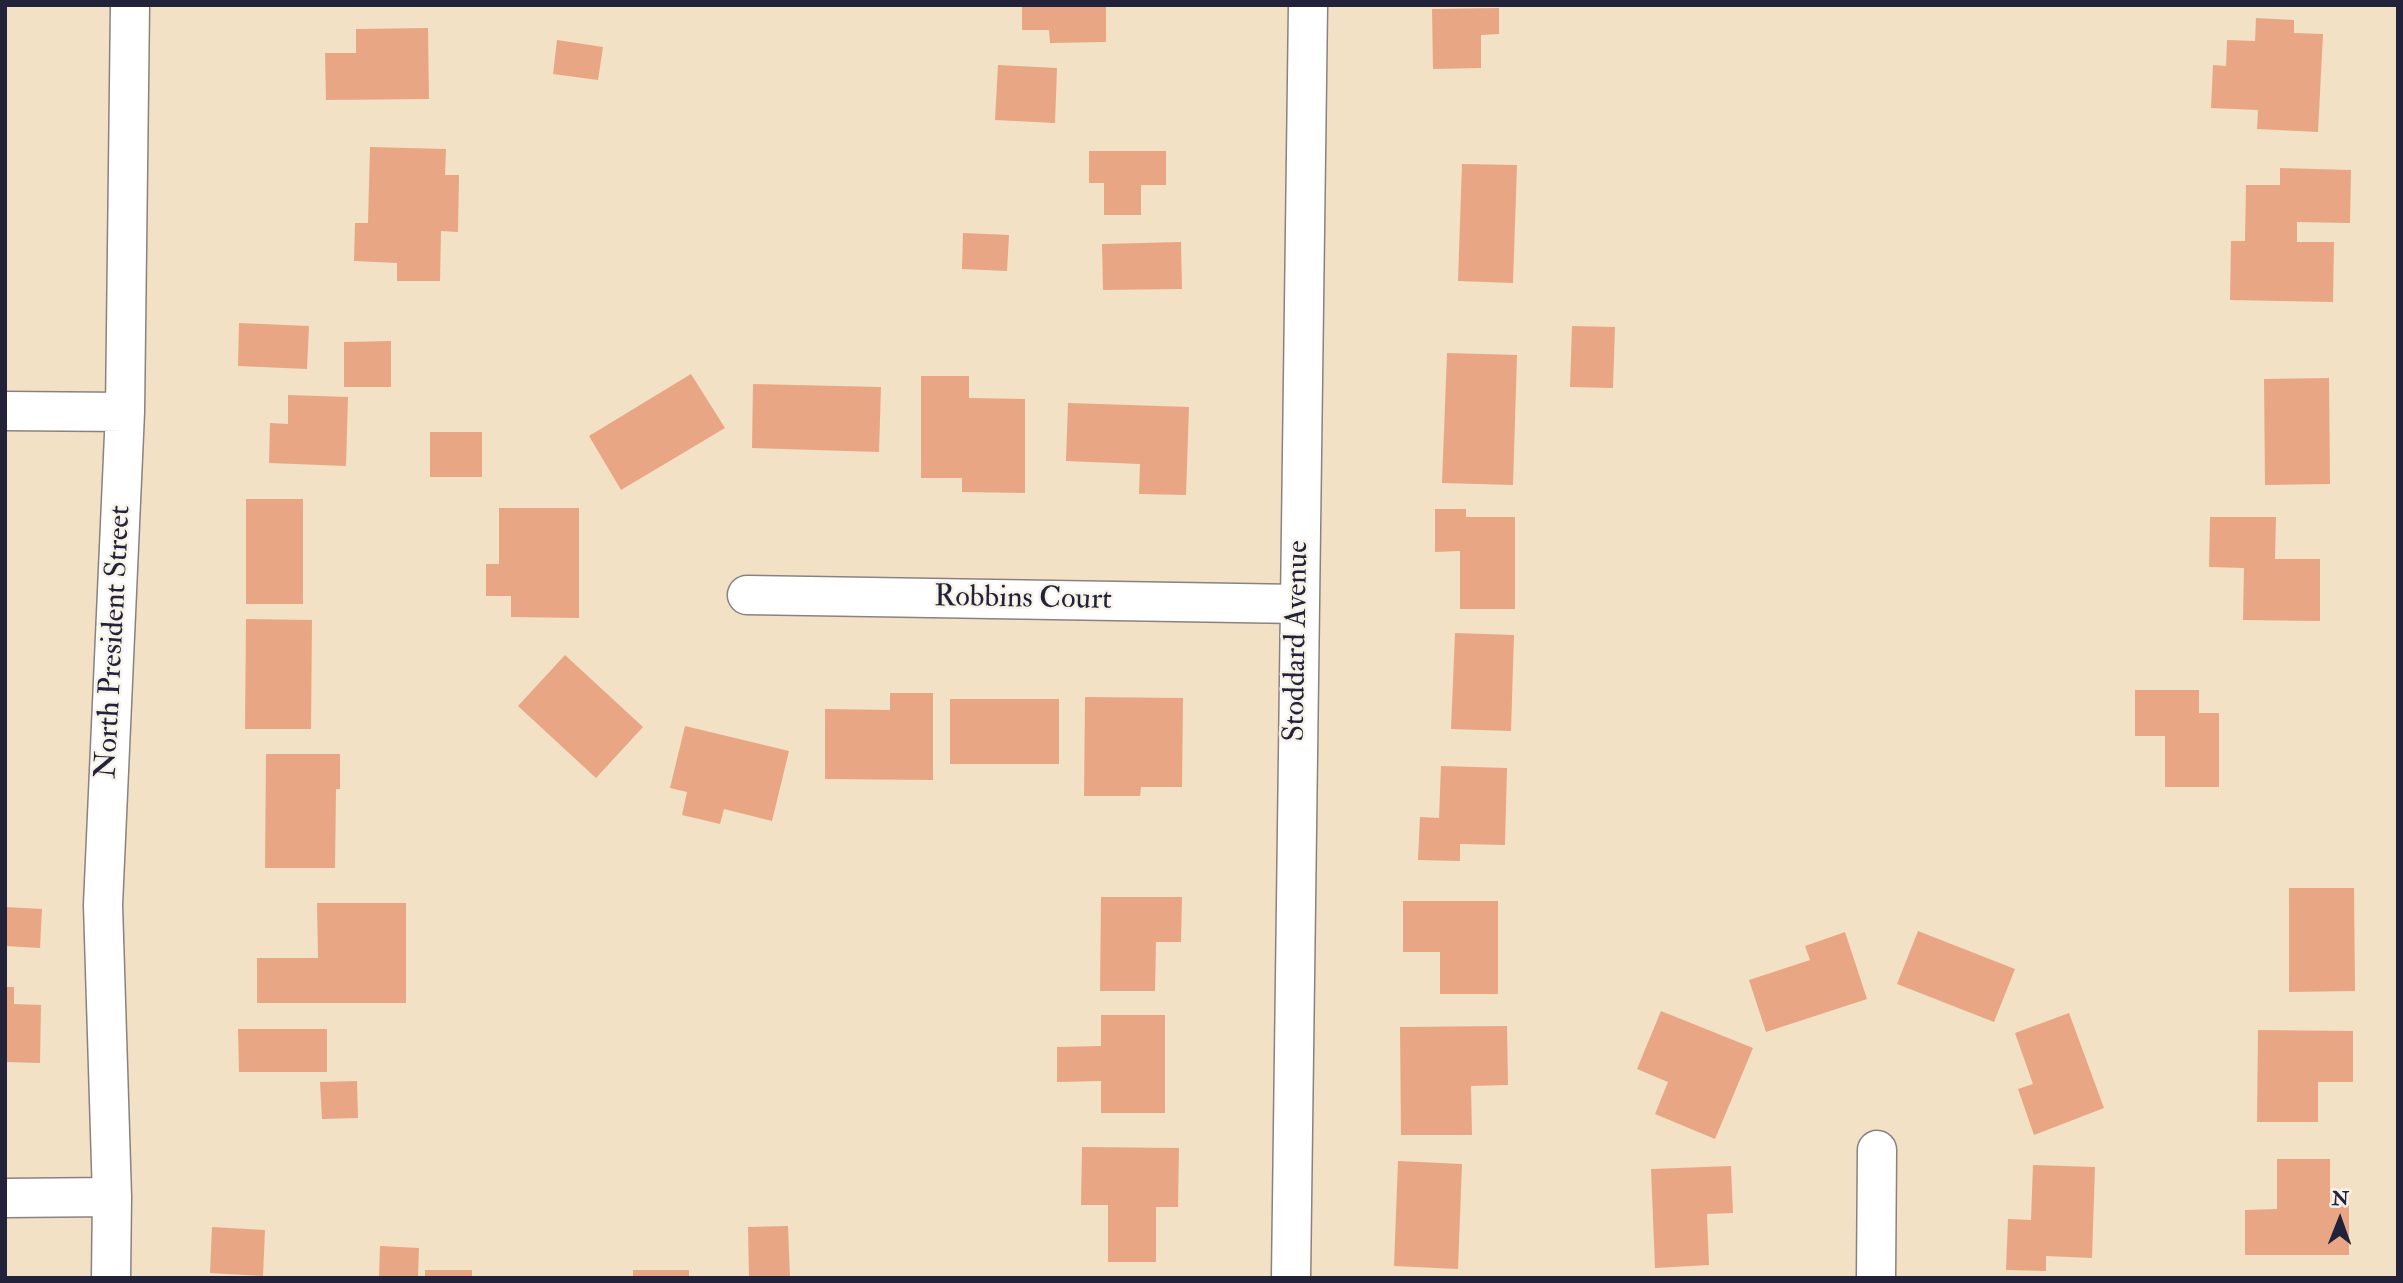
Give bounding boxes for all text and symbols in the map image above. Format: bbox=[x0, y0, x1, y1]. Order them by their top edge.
street label: North President Street bbox=[90, 504, 140, 780]
street label: Stoddard Avenue bbox=[1278, 540, 1318, 742]
street label: Robbins Court bbox=[934, 580, 1112, 620]
north arrow bbox=[2305, 1185, 2375, 1255]
text: N bbox=[2332, 1187, 2349, 1211]

